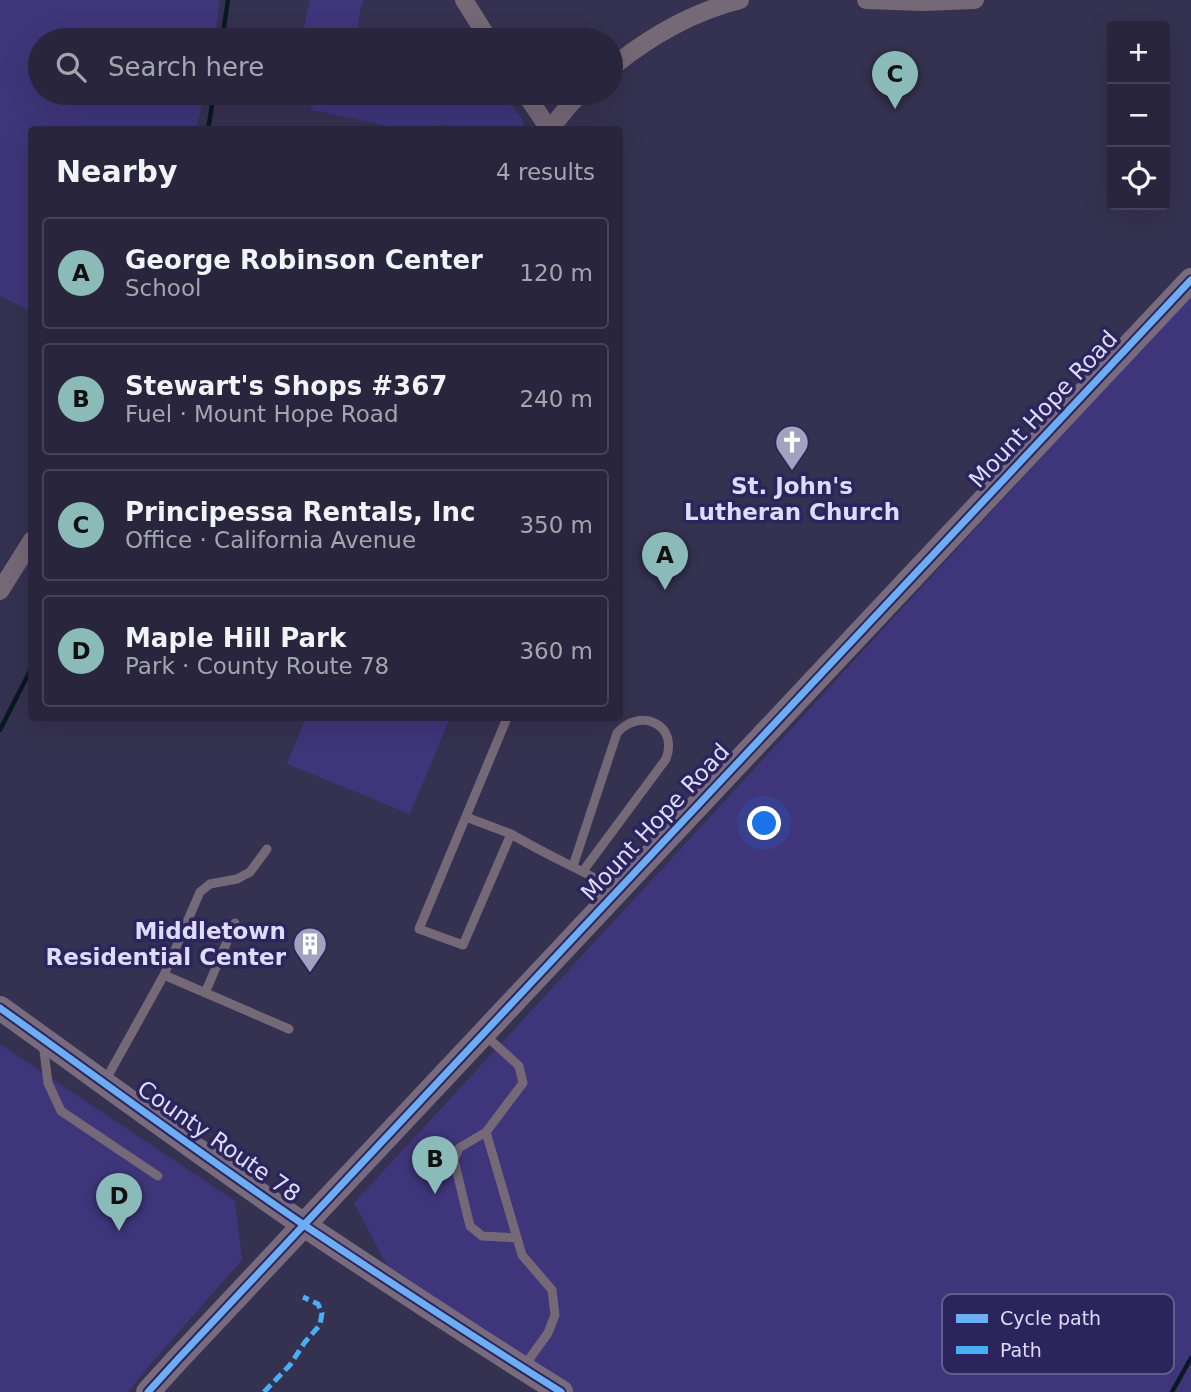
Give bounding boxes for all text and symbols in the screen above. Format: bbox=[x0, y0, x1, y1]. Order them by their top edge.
map controls bbox=[1107, 21, 1170, 210]
button: + bbox=[1107, 21, 1170, 84]
search box bbox=[28, 28, 623, 105]
icon: search bbox=[52, 48, 90, 86]
pin: C bbox=[872, 51, 918, 109]
text: Search here bbox=[108, 52, 264, 82]
button: − bbox=[1107, 84, 1170, 147]
button: locate bbox=[1107, 147, 1170, 210]
text: Nearby bbox=[56, 154, 178, 189]
text: 4 results bbox=[496, 159, 595, 185]
text: George Robinson Center bbox=[125, 245, 483, 275]
text: A bbox=[72, 260, 90, 286]
text: 120 m bbox=[519, 260, 593, 286]
text: School bbox=[125, 275, 201, 301]
street label: Mount Hope Road bbox=[964, 325, 1122, 493]
text: Stewart's Shops #367 bbox=[125, 371, 447, 401]
text: B bbox=[72, 386, 90, 412]
text: 240 m bbox=[519, 386, 593, 412]
text: Fuel · Mount Hope Road bbox=[125, 401, 399, 427]
church icon: St. John's Lutheran Church bbox=[773, 423, 811, 472]
place label: St. John's Lutheran Church bbox=[684, 473, 900, 525]
text: Principessa Rentals, Inc bbox=[125, 497, 475, 527]
text: C bbox=[73, 512, 89, 538]
text: 350 m bbox=[519, 512, 593, 538]
text: Office · California Avenue bbox=[125, 527, 416, 553]
pin: A bbox=[642, 532, 688, 590]
text: Maple Hill Park bbox=[125, 623, 346, 653]
text: D bbox=[71, 638, 91, 664]
text: 360 m bbox=[519, 638, 593, 664]
text: Park · County Route 78 bbox=[125, 653, 389, 679]
street label: Mount Hope Road bbox=[576, 738, 734, 906]
your location bbox=[747, 806, 781, 840]
place label: Middletown Residential Center bbox=[46, 918, 287, 970]
building icon: Middletown Residential Center bbox=[291, 925, 329, 974]
street label: County Route 78 bbox=[133, 1075, 305, 1207]
pin: B bbox=[412, 1136, 458, 1194]
pin: D bbox=[96, 1173, 142, 1231]
legend bbox=[942, 1294, 1174, 1374]
text: Cycle path bbox=[1000, 1307, 1101, 1329]
text: Path bbox=[1000, 1339, 1042, 1361]

